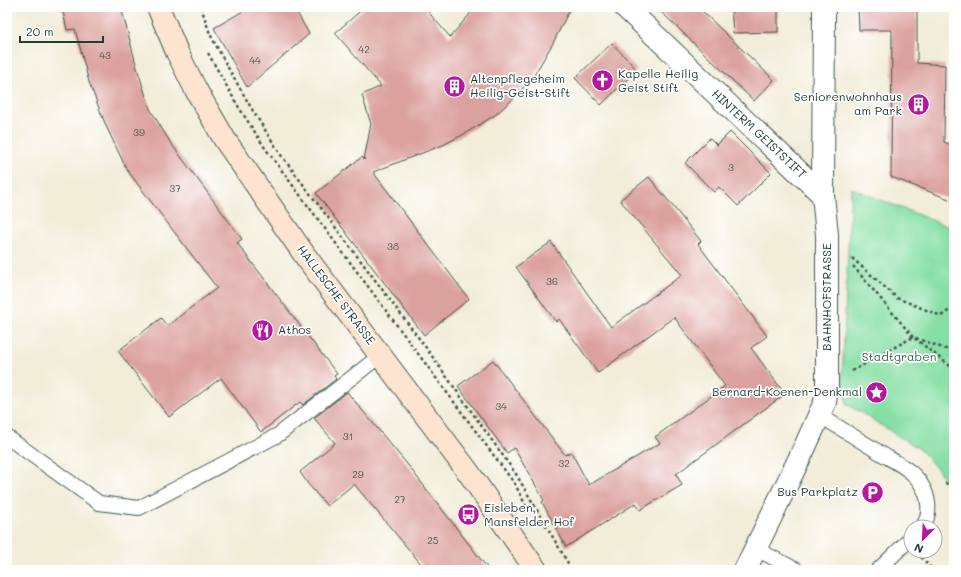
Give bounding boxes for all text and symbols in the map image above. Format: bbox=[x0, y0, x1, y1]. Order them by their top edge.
scale bar bbox=[20, 18, 103, 44]
text: 20 m bbox=[26, 23, 54, 39]
house number: 42 bbox=[358, 42, 370, 56]
house number: 43 bbox=[99, 48, 111, 62]
house number: 44 bbox=[249, 53, 261, 67]
place label: Kapelle Heilig Geist Stift bbox=[618, 65, 698, 95]
church icon: Kapelle Heilig Geist Stift bbox=[589, 68, 615, 94]
place label: Altenpflegeheim Heilig-Geist-Stift bbox=[470, 70, 570, 100]
building icon: Altenpflegeheim Heilig-Geist-Stift bbox=[441, 73, 467, 99]
street label: HINTERM GEISTSTIFT bbox=[709, 85, 811, 182]
place label: Seniorenwohnhaus am Park bbox=[794, 88, 902, 118]
building icon: Seniorenwohnhaus am Park bbox=[905, 91, 931, 117]
house number: 39 bbox=[133, 125, 145, 139]
house number: 3 bbox=[728, 160, 734, 174]
house number: 37 bbox=[169, 181, 181, 195]
house number: 38 bbox=[387, 239, 399, 253]
street label: HALLESCHE STRASSE bbox=[294, 241, 380, 348]
street label: BAHNHOFSTRASSE bbox=[818, 243, 834, 351]
house number: 36 bbox=[546, 274, 558, 288]
restaurant icon: Athos bbox=[249, 317, 275, 343]
place label: Athos bbox=[278, 321, 311, 337]
park label: Stadtgraben bbox=[862, 348, 936, 364]
place icon: Bernard-Koenen-Denkmal bbox=[864, 379, 890, 405]
place label: Bernard-Koenen-Denkmal bbox=[712, 383, 862, 399]
house number: 34 bbox=[495, 399, 507, 413]
house number: 31 bbox=[343, 429, 353, 443]
house number: 32 bbox=[558, 456, 570, 470]
house number: 29 bbox=[352, 467, 364, 481]
parking icon: Bus Parkplatz bbox=[860, 479, 886, 505]
place label: Bus Parkplatz bbox=[777, 483, 858, 499]
house number: 27 bbox=[394, 492, 406, 506]
place label: Eisleben, Mansfelder Hof bbox=[484, 499, 574, 529]
bus stop icon: Eisleben, Mansfelder Hof bbox=[456, 502, 482, 528]
north arrow bbox=[903, 519, 943, 559]
house number: 25 bbox=[427, 533, 439, 547]
text: N bbox=[912, 540, 926, 557]

